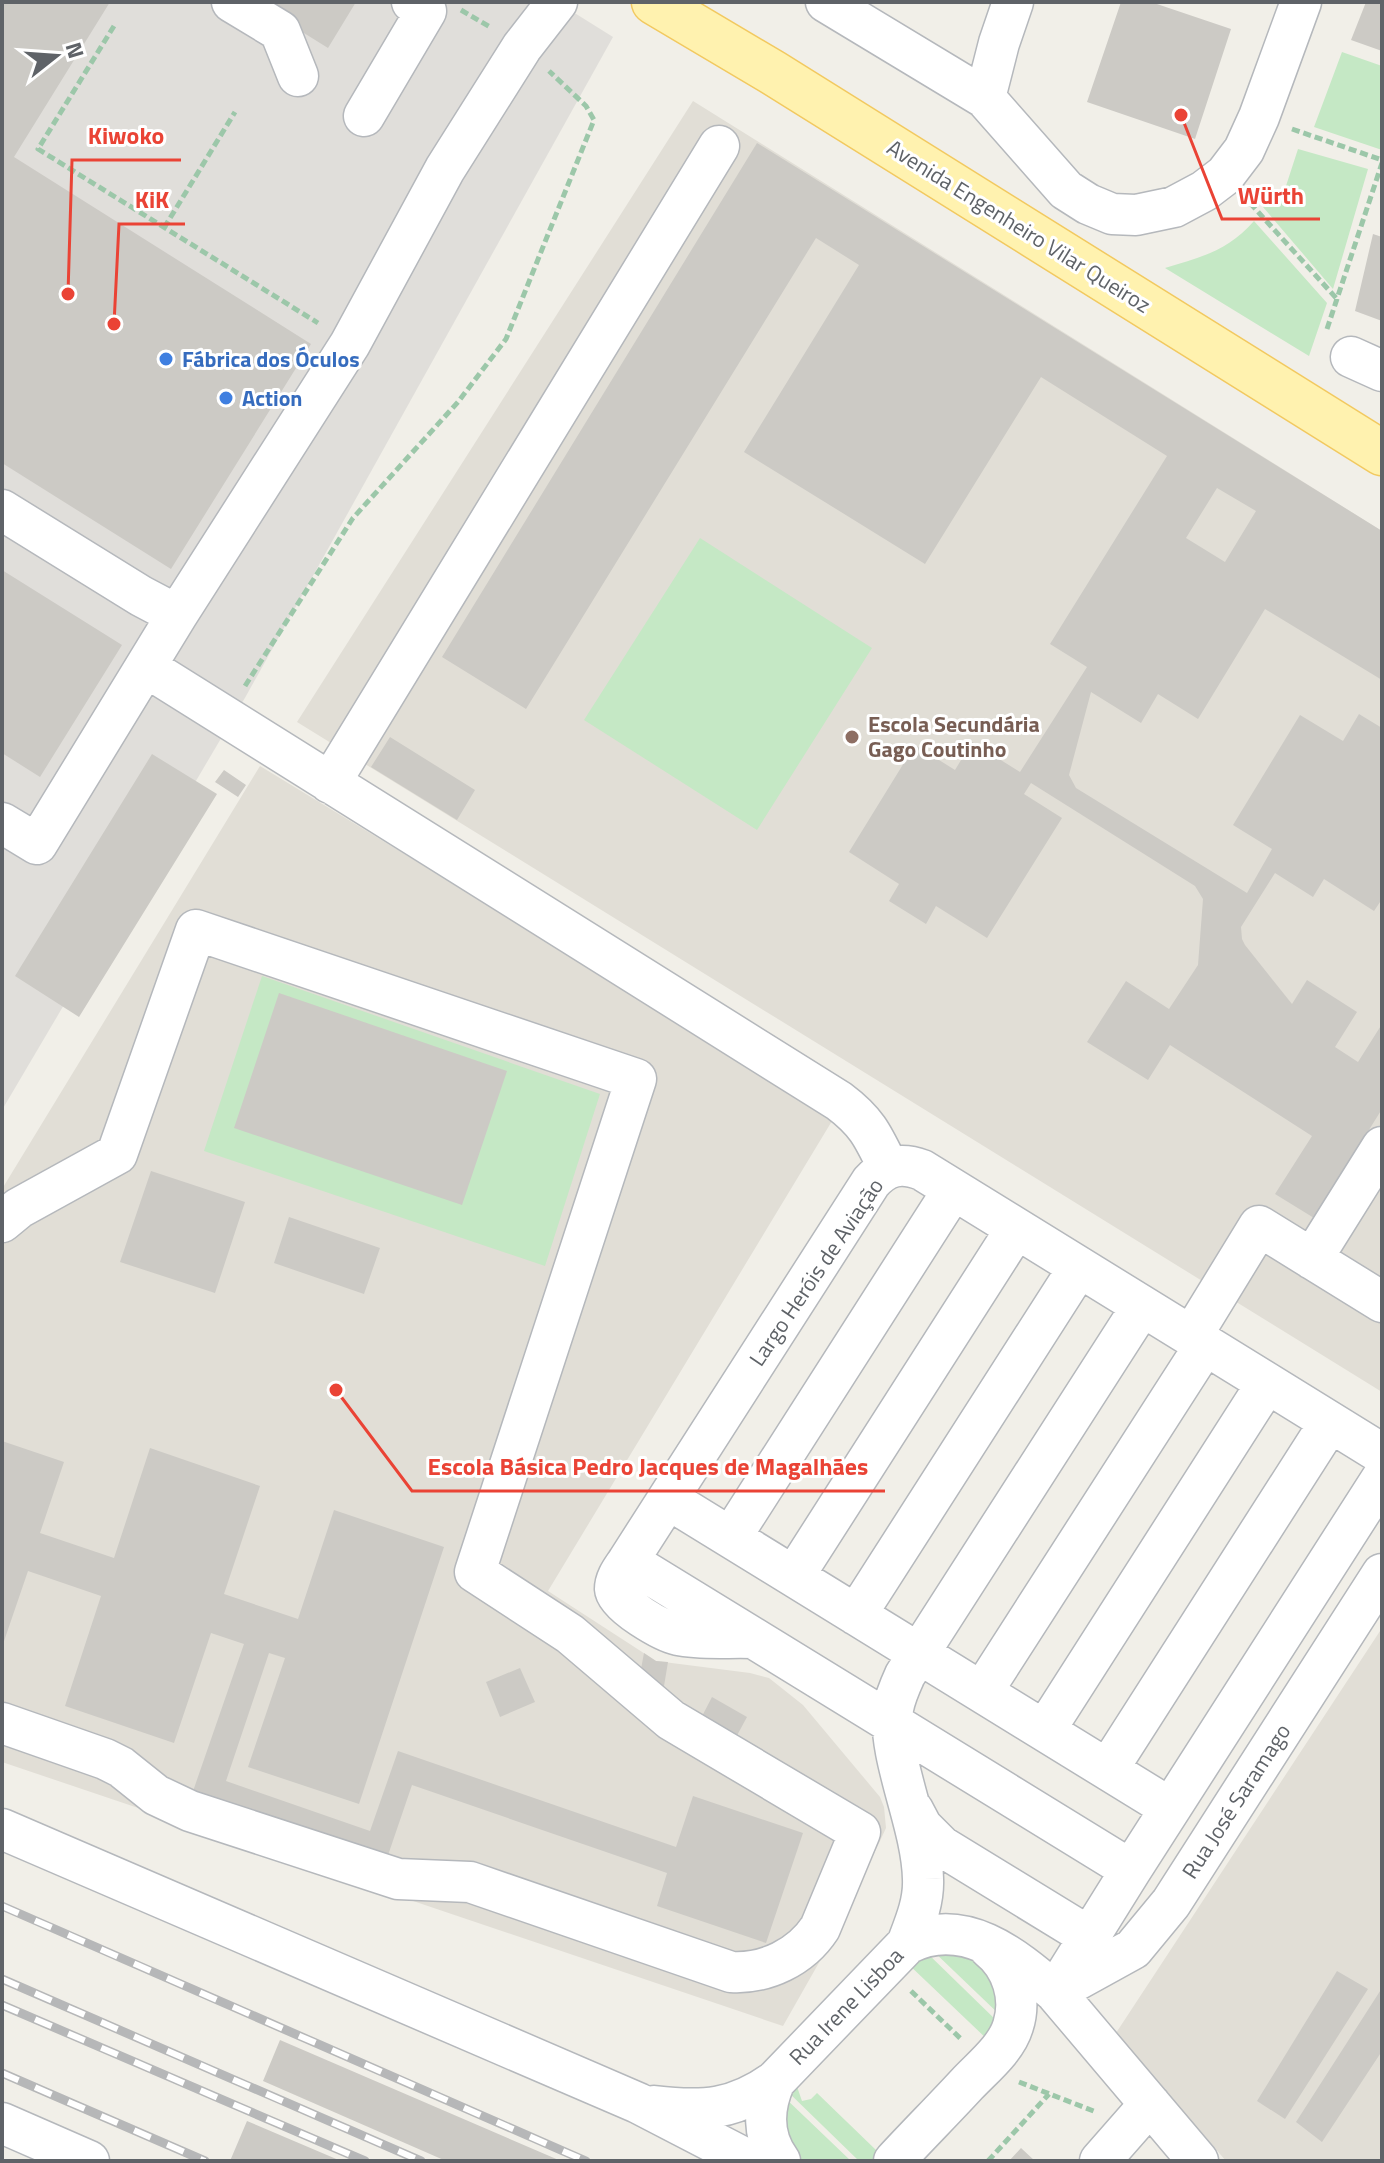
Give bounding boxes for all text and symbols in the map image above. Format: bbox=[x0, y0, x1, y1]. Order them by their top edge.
north arrow bbox=[16, 16, 96, 96]
text: N bbox=[57, 38, 94, 62]
callout: Kiwoko bbox=[72, 112, 181, 160]
text: Kiwoko bbox=[88, 117, 164, 153]
street label: Avenida Engenheiro Vilar Queiroz bbox=[880, 131, 1158, 321]
callout: Würth bbox=[1222, 171, 1320, 219]
callout: KiK bbox=[119, 176, 185, 224]
text: Würth bbox=[1238, 177, 1304, 213]
text: KiK bbox=[135, 181, 169, 217]
place label: Fábrica dos Óculos bbox=[182, 342, 360, 376]
marker: Fábrica dos Óculos bbox=[157, 350, 175, 368]
place label: Action bbox=[242, 381, 303, 415]
marker: Action bbox=[217, 389, 235, 407]
place label: Escola Secundária Gago Coutinho bbox=[868, 707, 1040, 766]
marker: Escola Secundária Gago Coutinho bbox=[843, 728, 861, 746]
street label: Largo Heróis de Aviação bbox=[740, 1171, 892, 1373]
callout: Escola Básica Pedro Jacques de Magalhães bbox=[412, 1443, 885, 1491]
text: Escola Básica Pedro Jacques de Magalhães bbox=[428, 1448, 868, 1484]
street label: Rua José Saramago bbox=[1173, 1717, 1299, 1885]
street label: Rua Irene Lisboa bbox=[781, 1939, 911, 2073]

